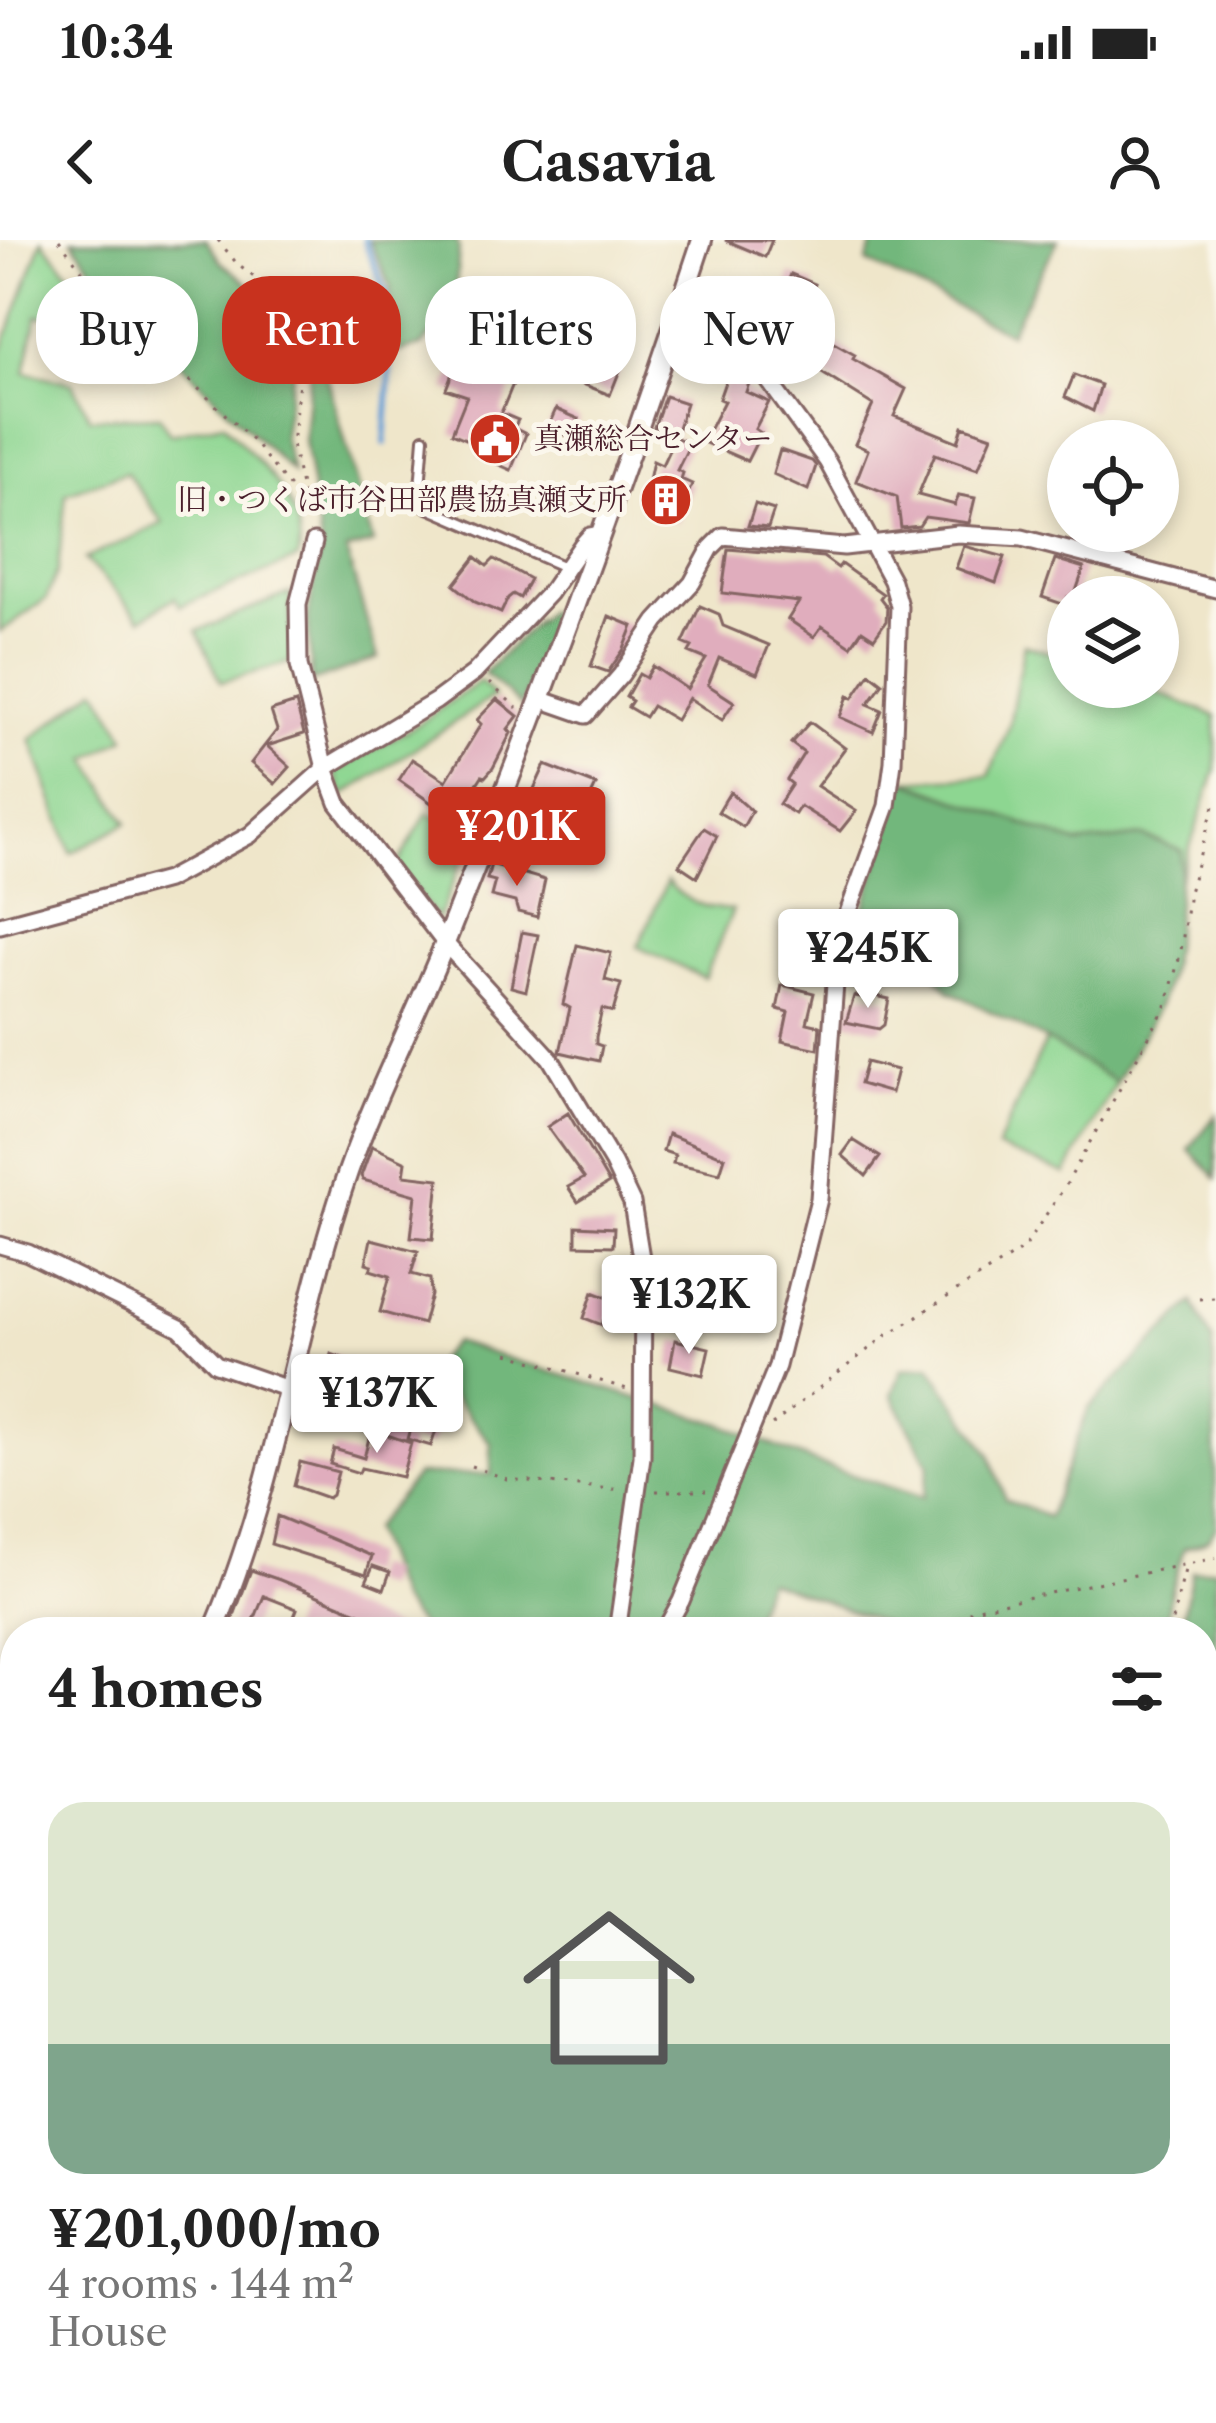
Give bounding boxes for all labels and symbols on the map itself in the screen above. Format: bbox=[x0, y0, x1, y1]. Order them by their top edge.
public building icon: 真瀬総合センター bbox=[467, 411, 523, 467]
place label: 真瀬総合センター bbox=[534, 420, 773, 457]
building icon: 旧・つくば市谷田部農協真瀬支所 bbox=[638, 472, 694, 528]
place label: 旧・つくば市谷田部農協真瀬支所 bbox=[177, 481, 627, 518]
pin: ¥201K bbox=[433, 787, 601, 889]
pin: ¥245K bbox=[784, 909, 952, 1011]
pin: ¥132K bbox=[605, 1255, 773, 1357]
pin: ¥137K bbox=[293, 1354, 461, 1456]

